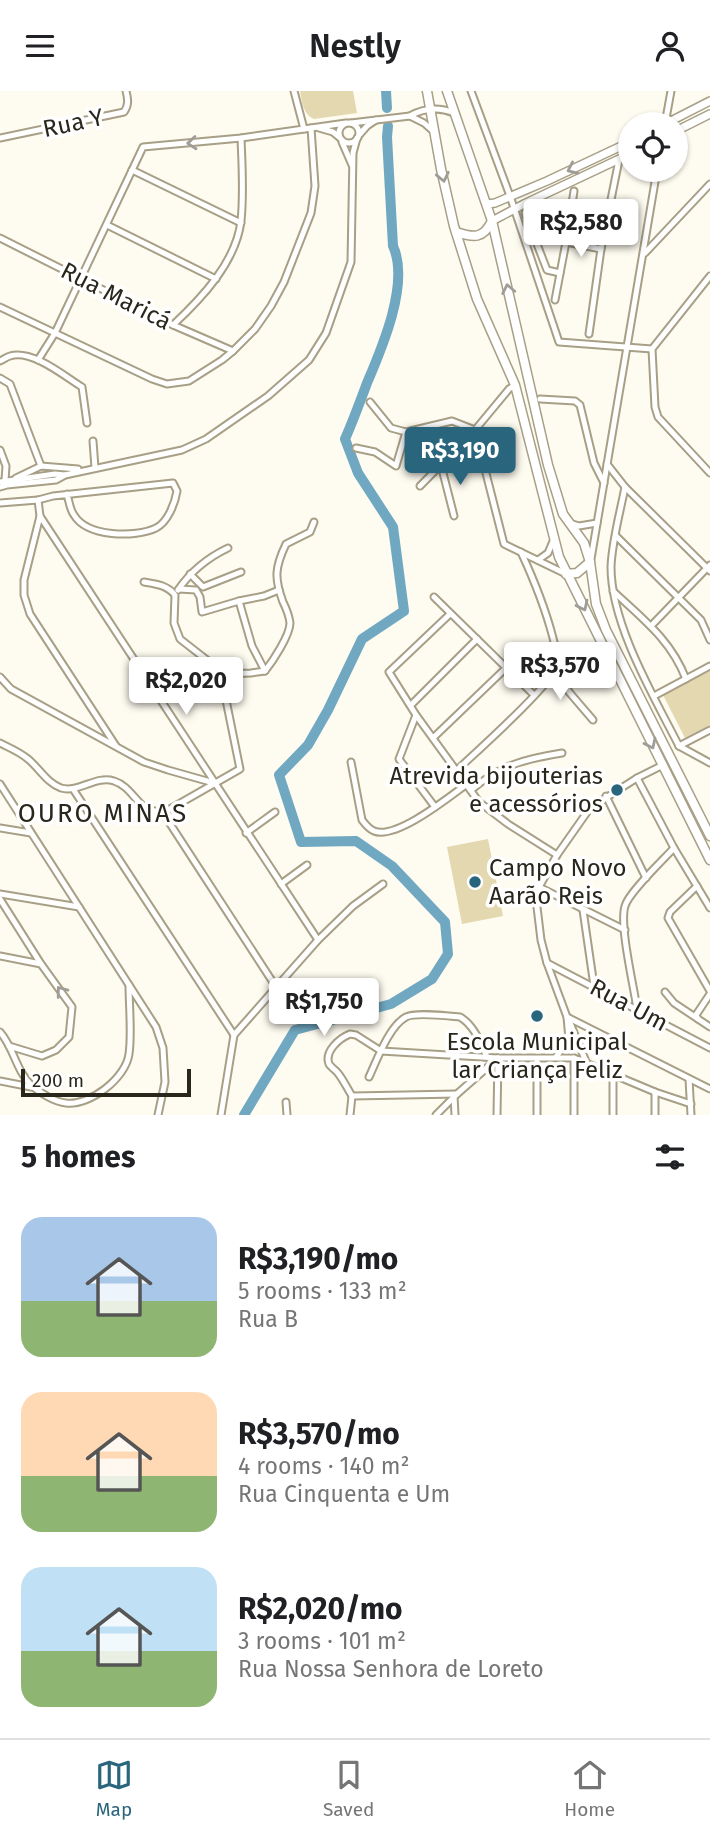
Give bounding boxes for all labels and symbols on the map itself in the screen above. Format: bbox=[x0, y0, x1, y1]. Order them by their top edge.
street label: Rua Y bbox=[40, 103, 107, 143]
one-way arrow bbox=[186, 135, 197, 150]
one-way arrow bbox=[567, 161, 579, 175]
one-way arrow bbox=[434, 171, 449, 183]
pin: R$2,580 bbox=[516, 199, 646, 259]
street label: Rua Maricá bbox=[56, 256, 176, 336]
one-way arrow bbox=[501, 283, 516, 295]
pin: R$3,190 bbox=[395, 427, 525, 487]
one-way arrow bbox=[575, 599, 589, 611]
pin: R$3,570 bbox=[495, 643, 625, 702]
pin: R$2,020 bbox=[121, 657, 251, 717]
one-way arrow bbox=[643, 737, 657, 749]
place label: Atrevida bijouterias e acessórios bbox=[390, 762, 603, 818]
marker: Atrevida bijouterias e acessórios bbox=[609, 782, 625, 798]
district label: OURO MINAS bbox=[18, 798, 188, 829]
place label: Campo Novo Aarão Reis bbox=[489, 854, 627, 910]
marker: Campo Novo Aarão Reis bbox=[467, 874, 483, 890]
street label: Rua Um bbox=[585, 973, 673, 1037]
pin: R$1,750 bbox=[259, 979, 389, 1038]
one-way arrow bbox=[57, 986, 69, 999]
marker: Escola Municipal lar Criança Feliz bbox=[529, 1008, 545, 1024]
place label: Escola Municipal lar Criança Feliz bbox=[447, 1028, 627, 1084]
scale bar bbox=[21, 1066, 191, 1098]

